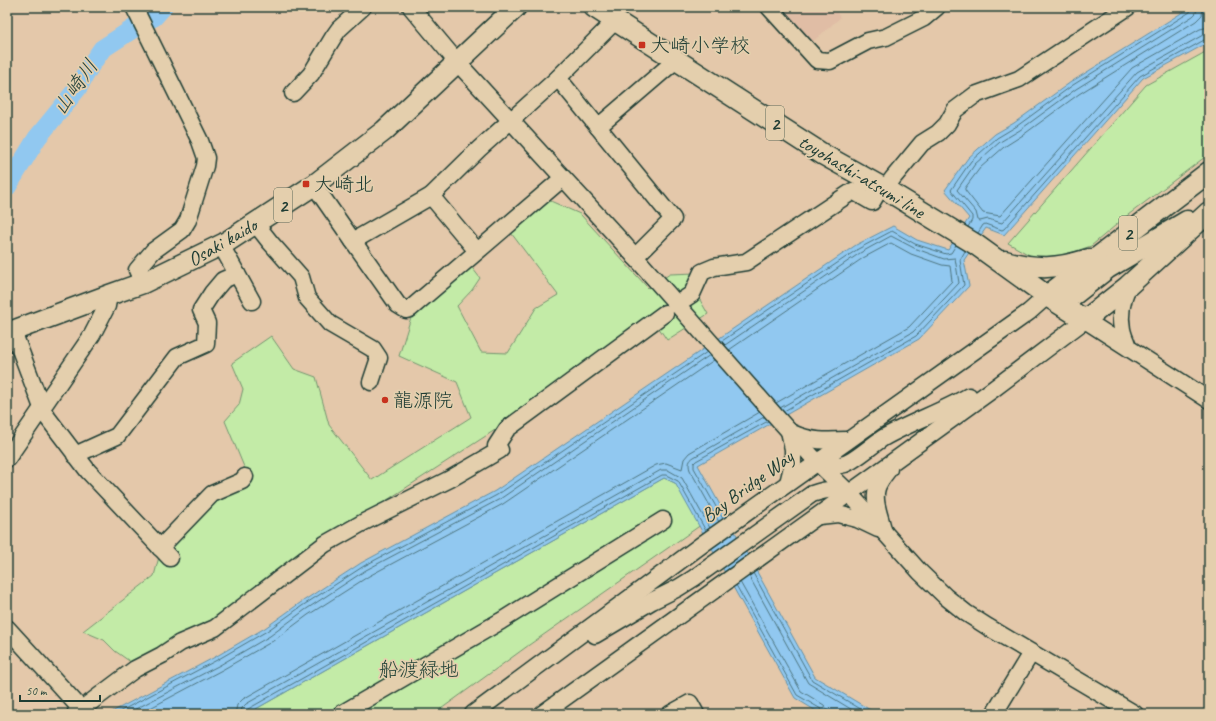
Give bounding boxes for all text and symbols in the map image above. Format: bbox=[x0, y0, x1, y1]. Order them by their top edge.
place label: 大崎小学校 bbox=[650, 33, 750, 58]
marker: 大崎小学校 bbox=[637, 40, 647, 50]
water label: 山崎川 bbox=[46, 54, 104, 120]
road number: 2 bbox=[766, 106, 784, 140]
street label: toyohashi-atsumi line bbox=[794, 129, 931, 225]
place label: 大崎北 bbox=[314, 172, 374, 197]
marker: 大崎北 bbox=[301, 179, 311, 189]
road number: 2 bbox=[274, 188, 292, 222]
street label: Osaki kaido bbox=[183, 212, 263, 272]
road number: 2 bbox=[1119, 216, 1137, 250]
place label: 龍源院 bbox=[393, 388, 453, 413]
marker: 龍源院 bbox=[380, 395, 390, 405]
street label: Bay Bridge Way bbox=[696, 444, 799, 528]
park label: 船渡緑地 bbox=[379, 657, 459, 682]
scale bar bbox=[20, 677, 100, 703]
text: 50 m bbox=[26, 683, 48, 699]

